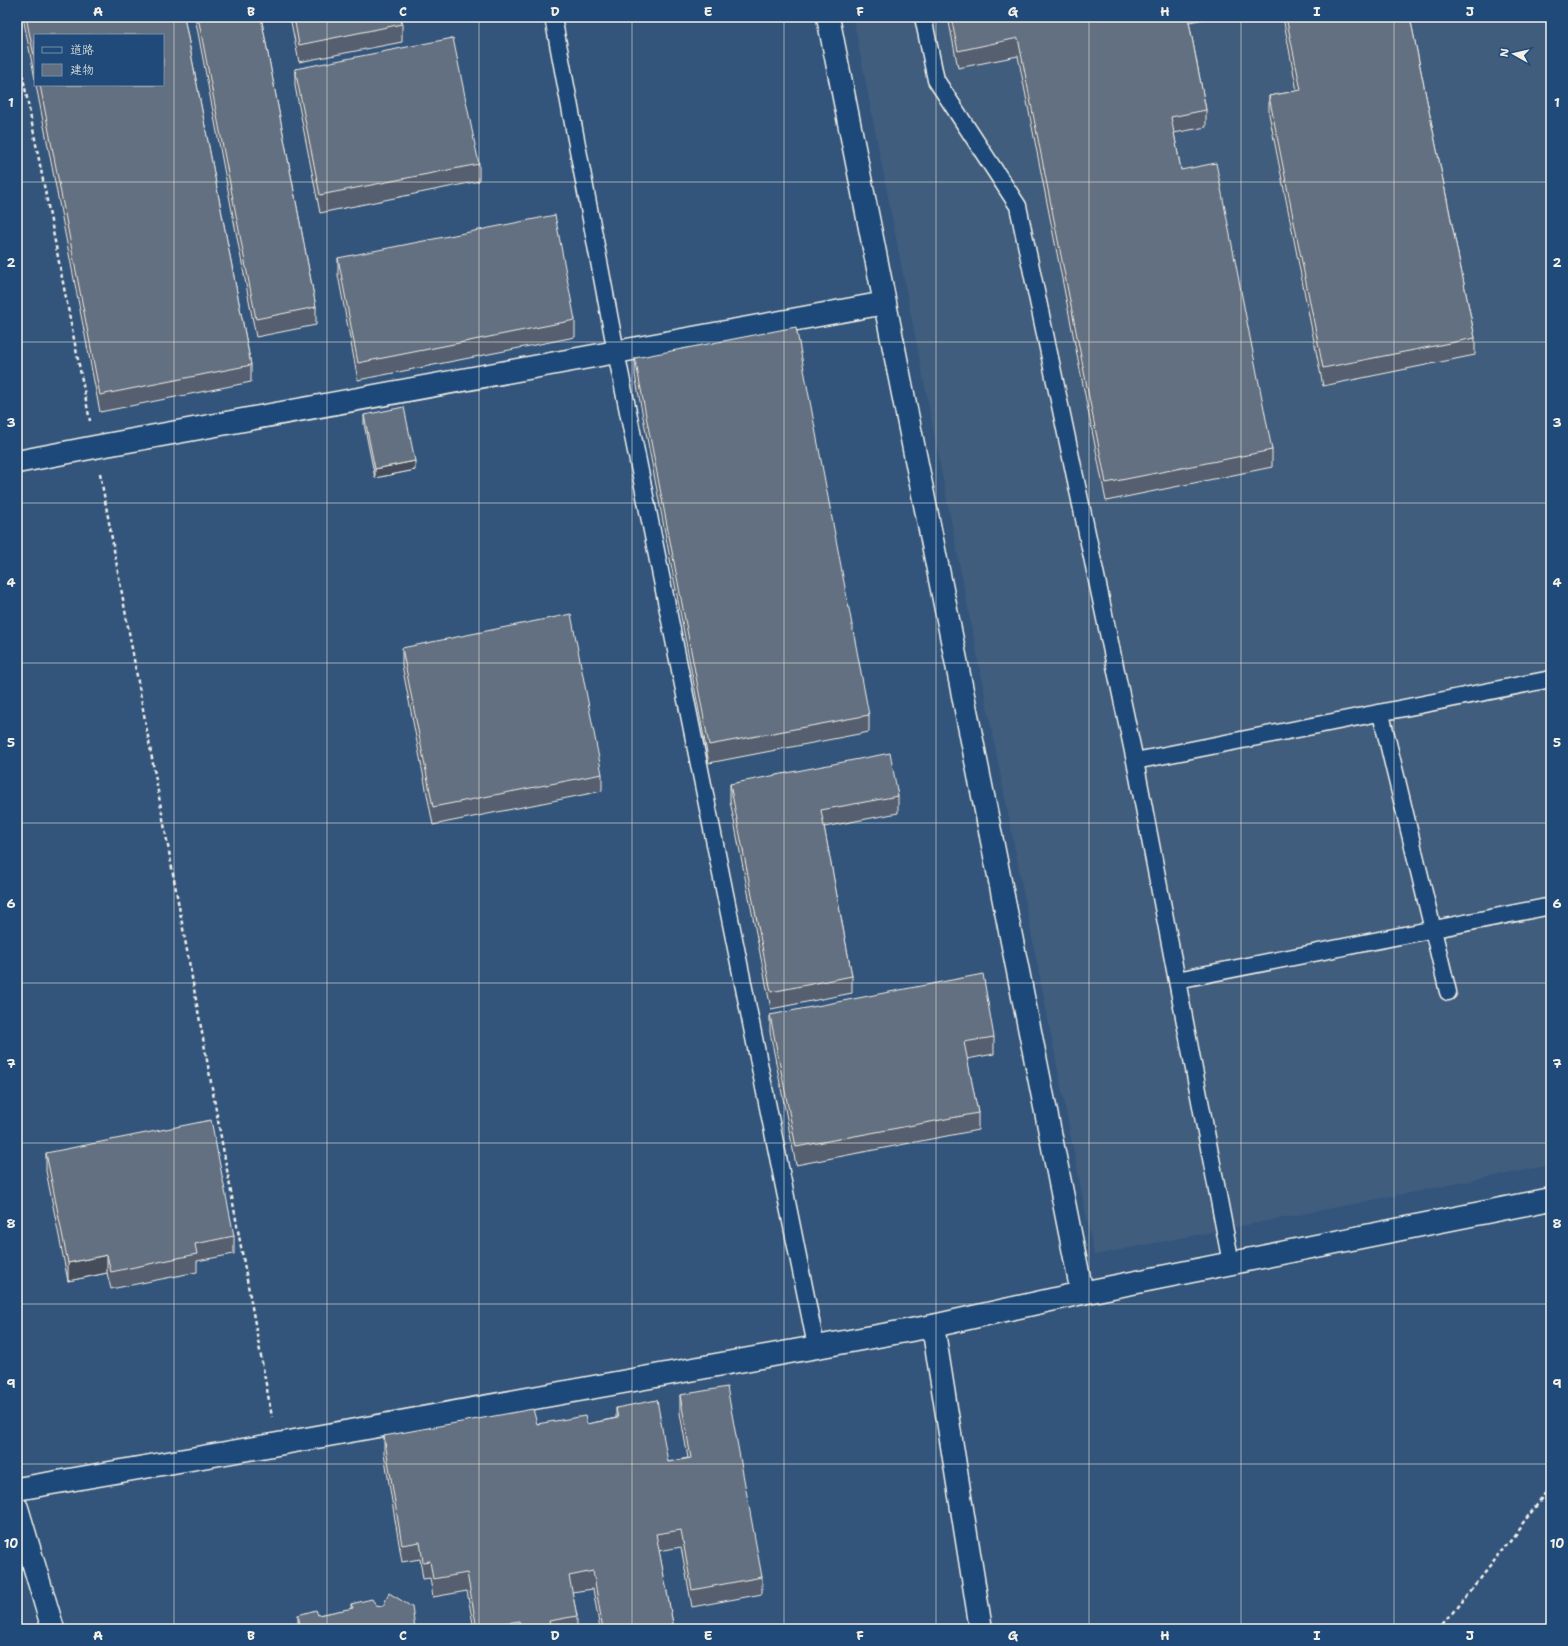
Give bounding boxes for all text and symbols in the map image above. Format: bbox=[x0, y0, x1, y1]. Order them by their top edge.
text: A bbox=[93, 3, 103, 20]
text: B bbox=[247, 3, 255, 20]
text: C bbox=[399, 3, 407, 20]
text: D bbox=[550, 3, 560, 20]
text: E bbox=[704, 3, 713, 20]
text: F bbox=[856, 3, 864, 20]
text: G bbox=[1008, 3, 1019, 20]
text: H bbox=[1160, 3, 1170, 20]
text: I bbox=[1313, 3, 1321, 20]
text: J bbox=[1466, 3, 1474, 20]
legend bbox=[34, 34, 164, 86]
north arrow bbox=[1494, 34, 1534, 74]
text: 道路 bbox=[70, 42, 94, 58]
text: N bbox=[1497, 47, 1513, 58]
text: 建物 bbox=[70, 62, 94, 78]
text: 1 bbox=[8, 94, 14, 111]
text: 1 bbox=[1554, 94, 1560, 111]
text: 2 bbox=[6, 254, 16, 271]
text: 2 bbox=[1552, 254, 1562, 271]
text: 3 bbox=[6, 414, 16, 431]
text: 3 bbox=[1552, 414, 1562, 431]
text: 4 bbox=[6, 574, 16, 591]
text: 4 bbox=[1552, 574, 1562, 591]
text: 5 bbox=[7, 734, 15, 751]
text: 5 bbox=[1553, 734, 1561, 751]
text: 6 bbox=[6, 895, 16, 912]
text: 6 bbox=[1552, 895, 1562, 912]
text: 7 bbox=[6, 1055, 16, 1072]
text: 7 bbox=[1552, 1055, 1562, 1072]
text: 8 bbox=[6, 1215, 16, 1232]
text: 8 bbox=[1552, 1215, 1562, 1232]
text: 9 bbox=[6, 1375, 16, 1392]
text: 9 bbox=[1552, 1375, 1562, 1392]
text: 10 bbox=[4, 1535, 18, 1552]
text: 10 bbox=[1550, 1535, 1564, 1552]
text: A bbox=[93, 1627, 103, 1644]
text: B bbox=[247, 1627, 255, 1644]
text: C bbox=[399, 1627, 407, 1644]
text: D bbox=[550, 1627, 560, 1644]
text: E bbox=[704, 1627, 713, 1644]
text: F bbox=[856, 1627, 864, 1644]
text: G bbox=[1008, 1627, 1019, 1644]
text: H bbox=[1160, 1627, 1170, 1644]
text: I bbox=[1313, 1627, 1321, 1644]
text: J bbox=[1466, 1627, 1474, 1644]

